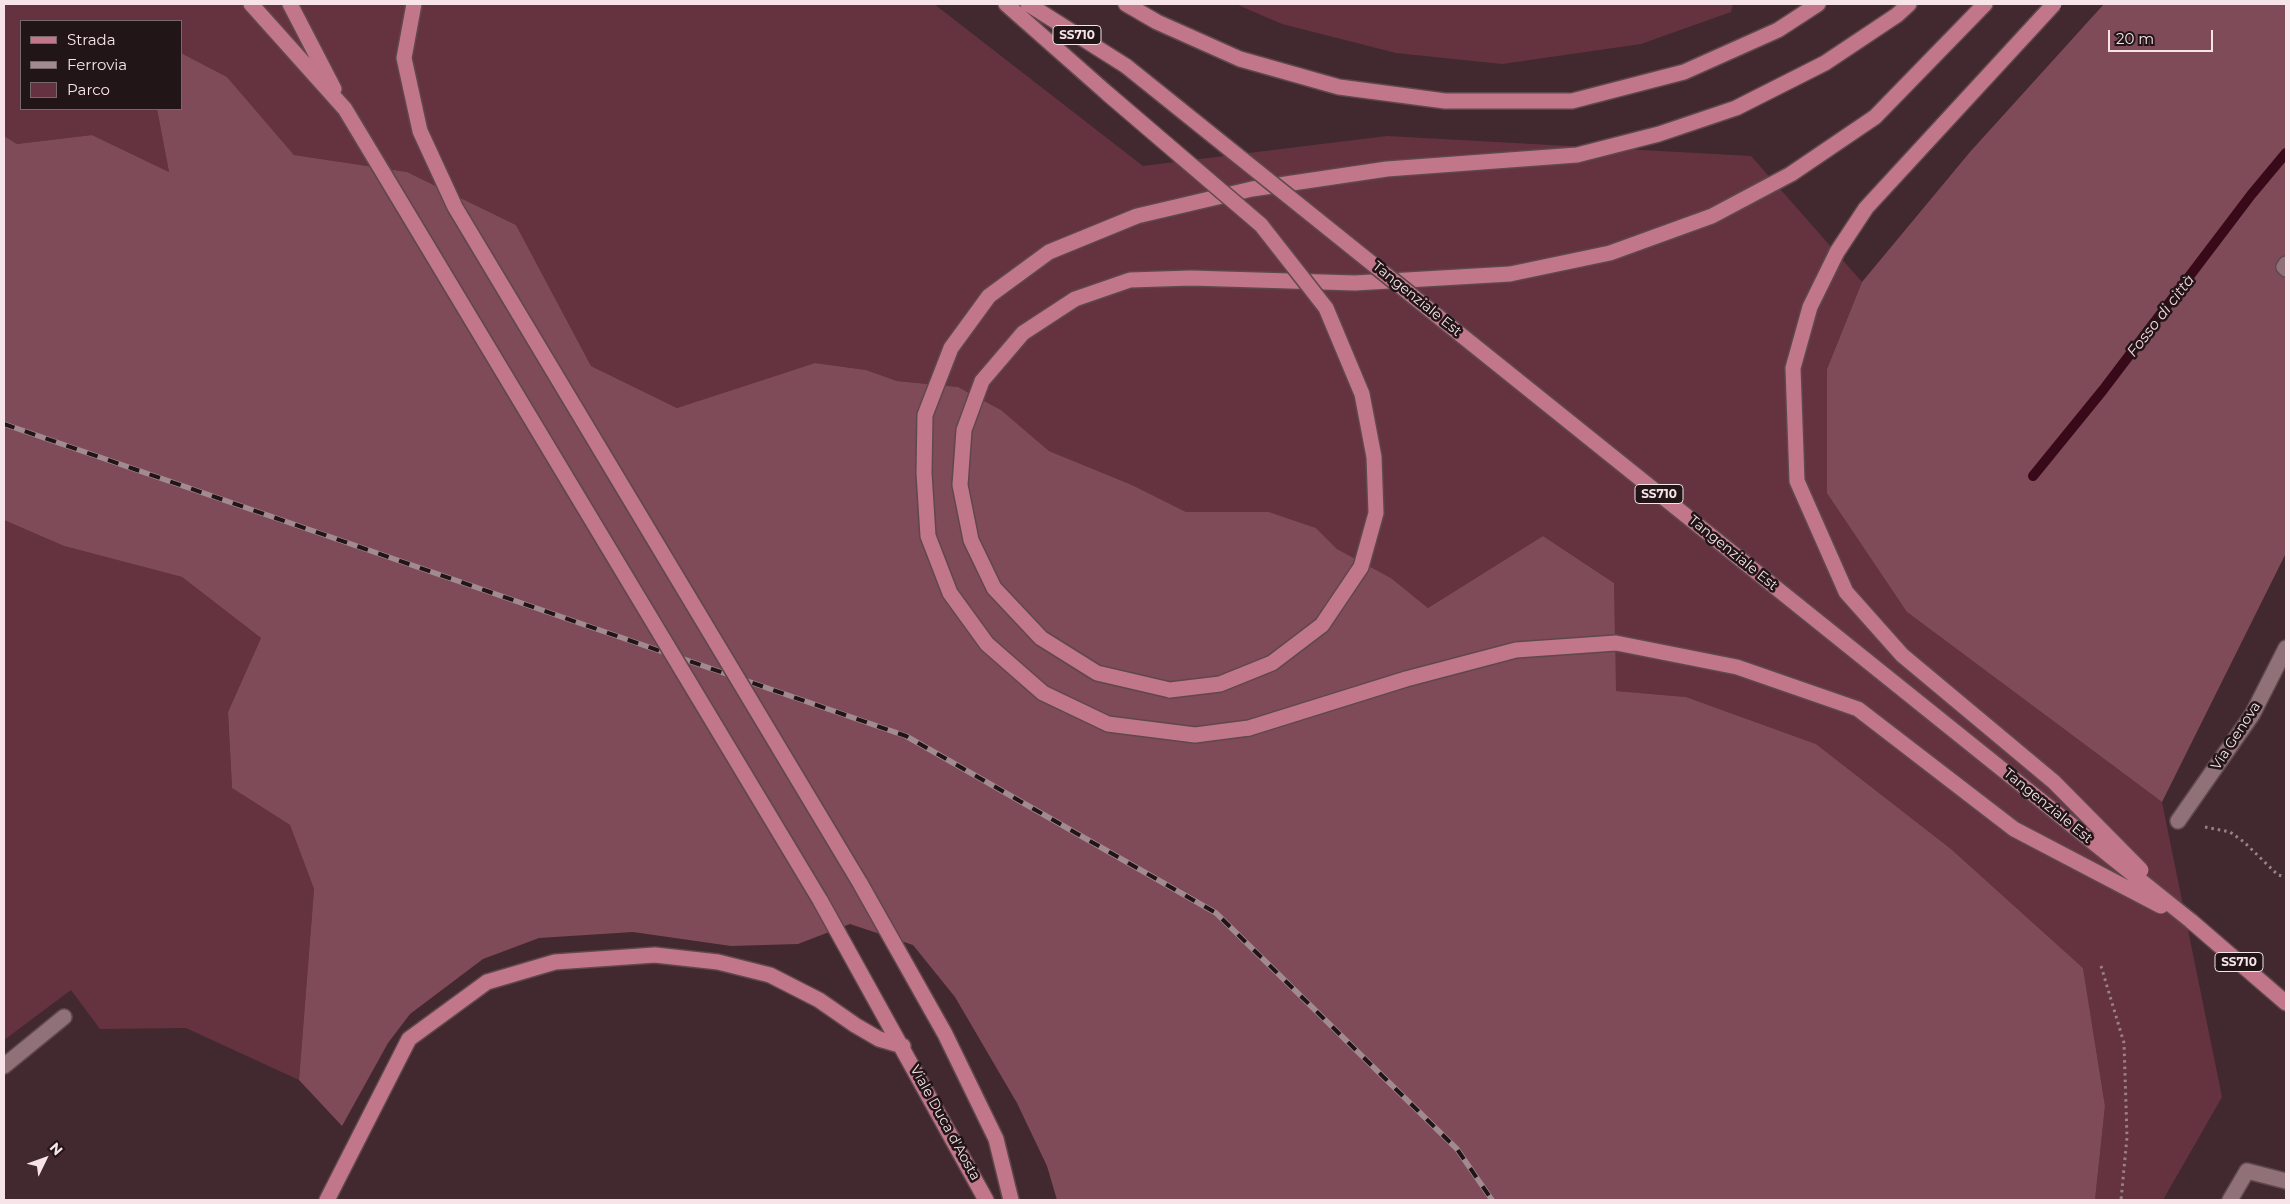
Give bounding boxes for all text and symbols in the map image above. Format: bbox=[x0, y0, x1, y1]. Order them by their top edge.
legend bbox=[20, 20, 182, 110]
scale bar bbox=[2110, 20, 2215, 52]
road number: SS710 bbox=[1053, 26, 1101, 44]
text: 20 m bbox=[2116, 29, 2154, 48]
text: Strada bbox=[67, 30, 116, 49]
text: Ferrovia bbox=[67, 55, 127, 74]
text: Parco bbox=[67, 80, 110, 99]
street label: Tangenziale Est bbox=[1369, 258, 1465, 340]
water label: Fosso di città bbox=[2123, 271, 2199, 361]
road number: SS710 bbox=[1635, 484, 1683, 504]
street label: Tangenziale Est bbox=[1685, 512, 1781, 594]
street label: Via Genova bbox=[2208, 699, 2264, 773]
street label: Tangenziale Est bbox=[2000, 765, 2096, 847]
road number: SS710 bbox=[2215, 952, 2263, 972]
street label: Viale Duca d'Aosta bbox=[906, 1062, 984, 1184]
north arrow bbox=[20, 1134, 70, 1184]
text: N bbox=[46, 1139, 67, 1159]

